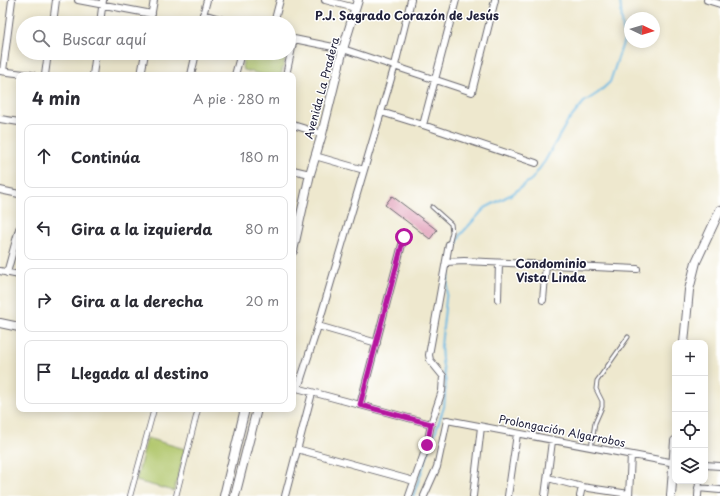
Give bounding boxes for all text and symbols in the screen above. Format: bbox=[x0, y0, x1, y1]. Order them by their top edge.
district label: P.J. Sagrado Corazón de Jesús bbox=[315, 6, 499, 24]
north arrow bbox=[624, 12, 660, 48]
search box bbox=[16, 16, 296, 60]
icon: search bbox=[30, 27, 52, 49]
text: Buscar aquí bbox=[62, 27, 146, 50]
street label: Avenida La Pradera bbox=[300, 35, 343, 141]
text: 4 min bbox=[32, 85, 80, 111]
text: A pie · 280 m bbox=[193, 89, 280, 108]
icon: ahead bbox=[33, 145, 55, 167]
text: Continúa bbox=[71, 145, 140, 168]
text: 180 m bbox=[240, 147, 279, 166]
icon: left bbox=[33, 217, 55, 239]
text: Gira a la izquierda bbox=[71, 217, 212, 240]
text: 80 m bbox=[245, 219, 279, 238]
route start bbox=[395, 228, 413, 246]
district label: Condominio Vista Linda bbox=[516, 254, 587, 286]
icon: right bbox=[33, 289, 55, 311]
text: Gira a la derecha bbox=[71, 289, 203, 312]
text: 20 m bbox=[245, 291, 279, 310]
map controls bbox=[672, 340, 708, 484]
button: + bbox=[672, 340, 708, 376]
icon: arrive bbox=[33, 361, 55, 383]
text: Llegada al destino bbox=[71, 361, 209, 384]
button: − bbox=[672, 376, 708, 412]
street label: Prolongación Algarrobos bbox=[497, 410, 627, 451]
button: locate bbox=[672, 412, 708, 448]
route end bbox=[418, 436, 436, 454]
button: layers bbox=[672, 448, 708, 484]

